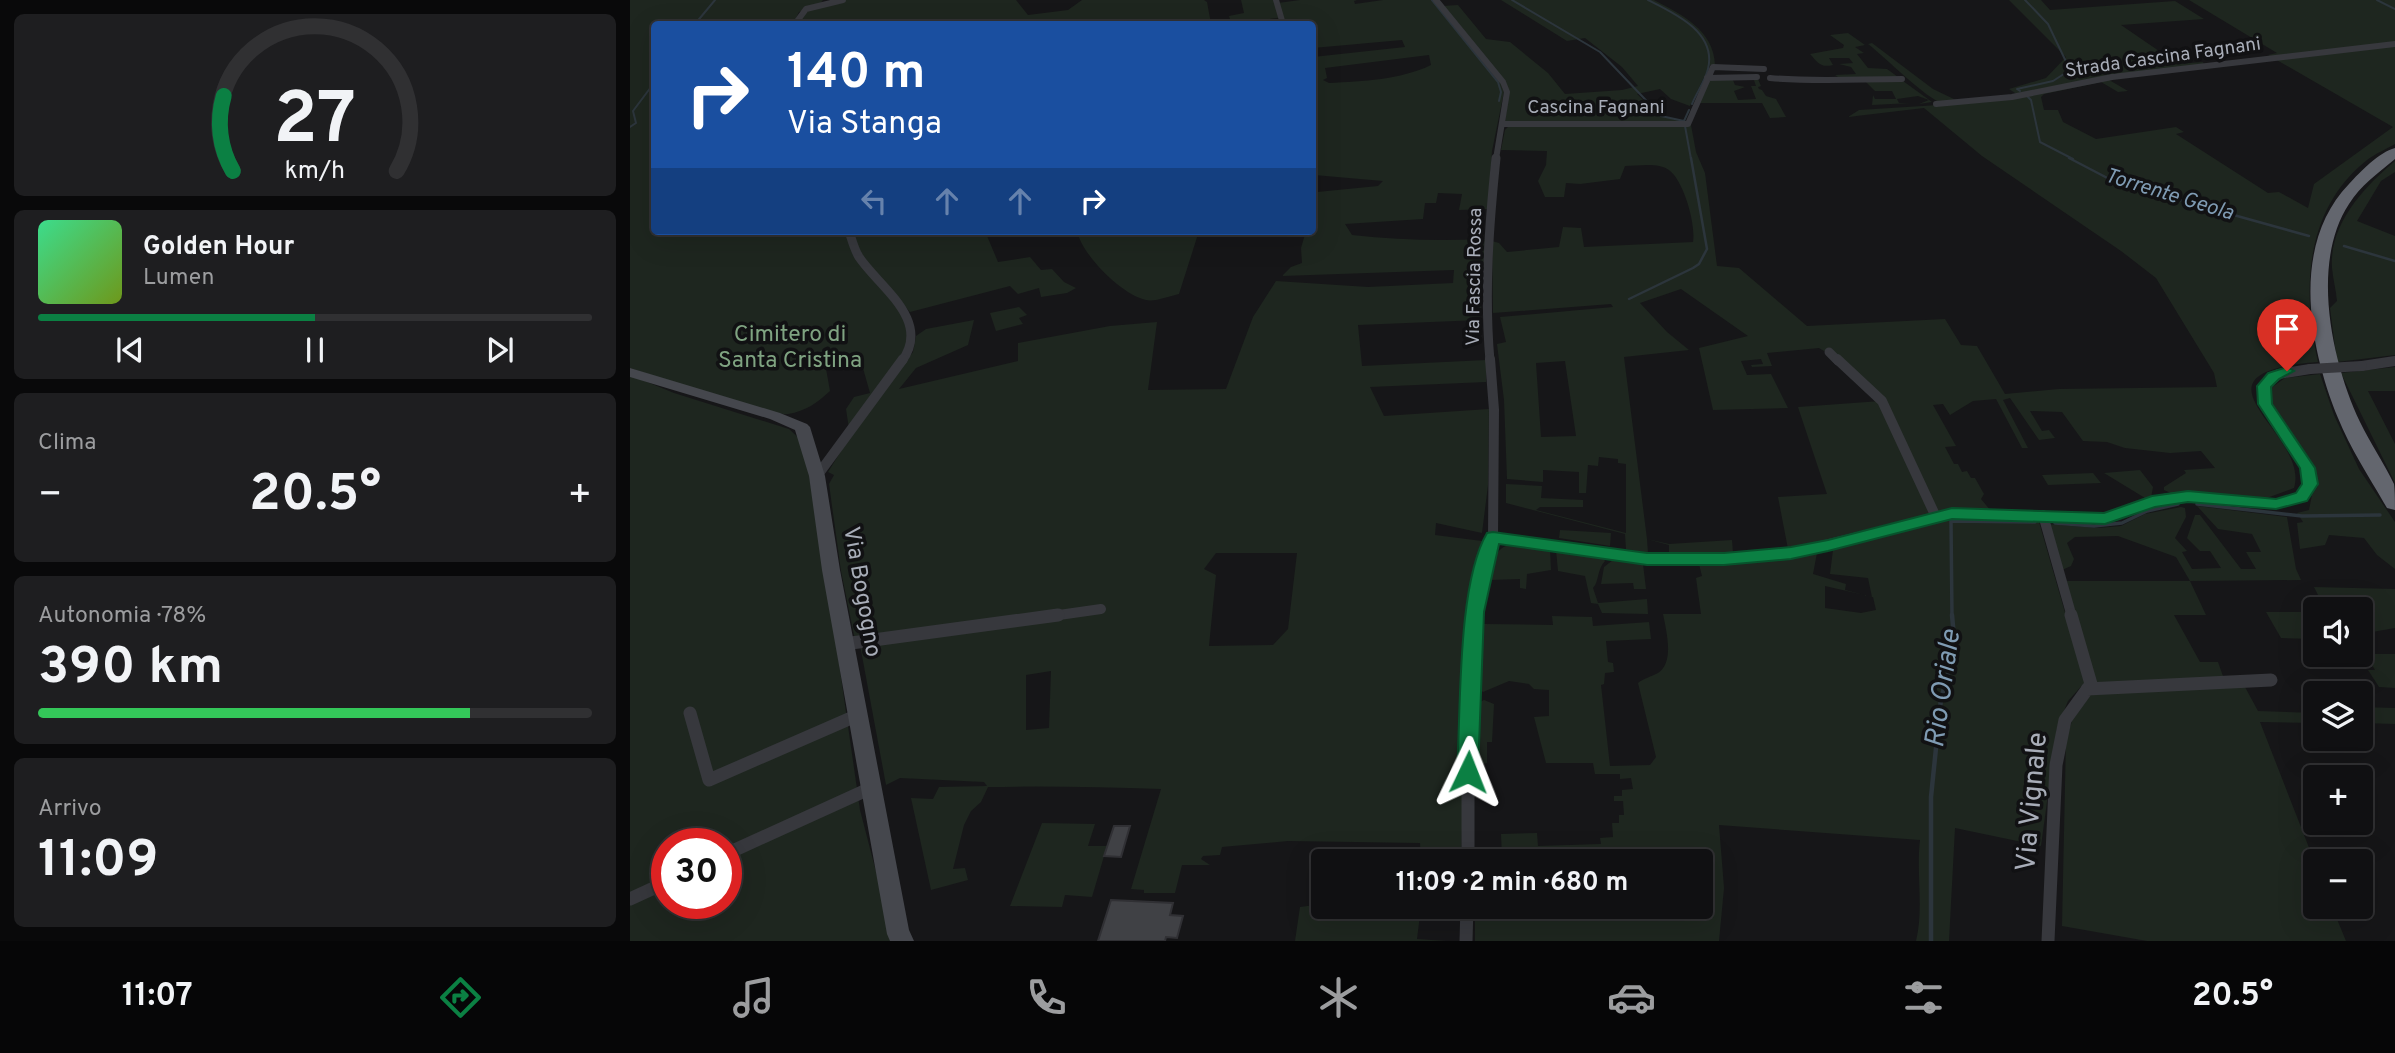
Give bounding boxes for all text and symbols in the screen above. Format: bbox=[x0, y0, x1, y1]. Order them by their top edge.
street label: Strada Cascina Fagnani bbox=[2064, 32, 2262, 84]
text: 140 m bbox=[787, 44, 926, 106]
icon: right bbox=[672, 49, 763, 140]
text: 27 bbox=[274, 77, 356, 169]
street label: Cascina Fagnani bbox=[1527, 96, 1665, 120]
text: Via Stanga bbox=[787, 105, 942, 145]
text: km/h bbox=[285, 156, 345, 188]
water label: Torrente Geola bbox=[2101, 163, 2237, 227]
icon: left bbox=[855, 182, 893, 220]
icon: ahead bbox=[928, 182, 966, 220]
icon: ahead bbox=[1001, 182, 1039, 220]
icon: right bbox=[1074, 182, 1112, 220]
street label: Via Fascia Rossa bbox=[1462, 208, 1488, 346]
text: Golden Hour bbox=[143, 231, 294, 264]
text: Lumen bbox=[143, 264, 214, 293]
pin bbox=[2257, 299, 2317, 371]
icon: arrive bbox=[2268, 310, 2306, 348]
park label: Cimitero di Santa Cristina bbox=[718, 321, 862, 376]
icon: previous bbox=[111, 331, 149, 369]
icon: pause bbox=[296, 331, 334, 369]
icon: next bbox=[481, 331, 519, 369]
text: Clima bbox=[38, 429, 96, 458]
text: 20.5° bbox=[249, 463, 381, 529]
text: − bbox=[38, 472, 63, 521]
text: + bbox=[567, 472, 592, 521]
street label: Via Bogogno bbox=[835, 524, 887, 660]
map controls bbox=[2303, 597, 2373, 919]
button: sound bbox=[2303, 597, 2373, 667]
text: Autonomia · 78% bbox=[38, 602, 206, 631]
water label: Rio Oriale bbox=[1918, 627, 1970, 750]
text: 390 km bbox=[38, 636, 223, 702]
button: layers bbox=[2303, 681, 2373, 751]
street label: Via Vignale bbox=[2009, 731, 2057, 873]
position arrow bbox=[1431, 735, 1505, 809]
button: + bbox=[2303, 765, 2373, 835]
text: Arrivo bbox=[38, 795, 102, 824]
speed limit sign: 30 bbox=[651, 828, 742, 919]
text: 11:09 bbox=[38, 829, 158, 895]
button: − bbox=[2303, 849, 2373, 919]
text: 11:09 · 2 min · 680 m bbox=[1396, 867, 1628, 900]
icon: directions bbox=[436, 973, 485, 1022]
icon: music bbox=[729, 973, 778, 1022]
icon: phone bbox=[1022, 973, 1071, 1022]
icon: climate bbox=[1314, 973, 1363, 1022]
icon: car bbox=[1607, 973, 1656, 1022]
icon: filters bbox=[1899, 973, 1948, 1022]
text: 11:07 bbox=[122, 977, 193, 1017]
text: 20.5° bbox=[2192, 977, 2273, 1017]

